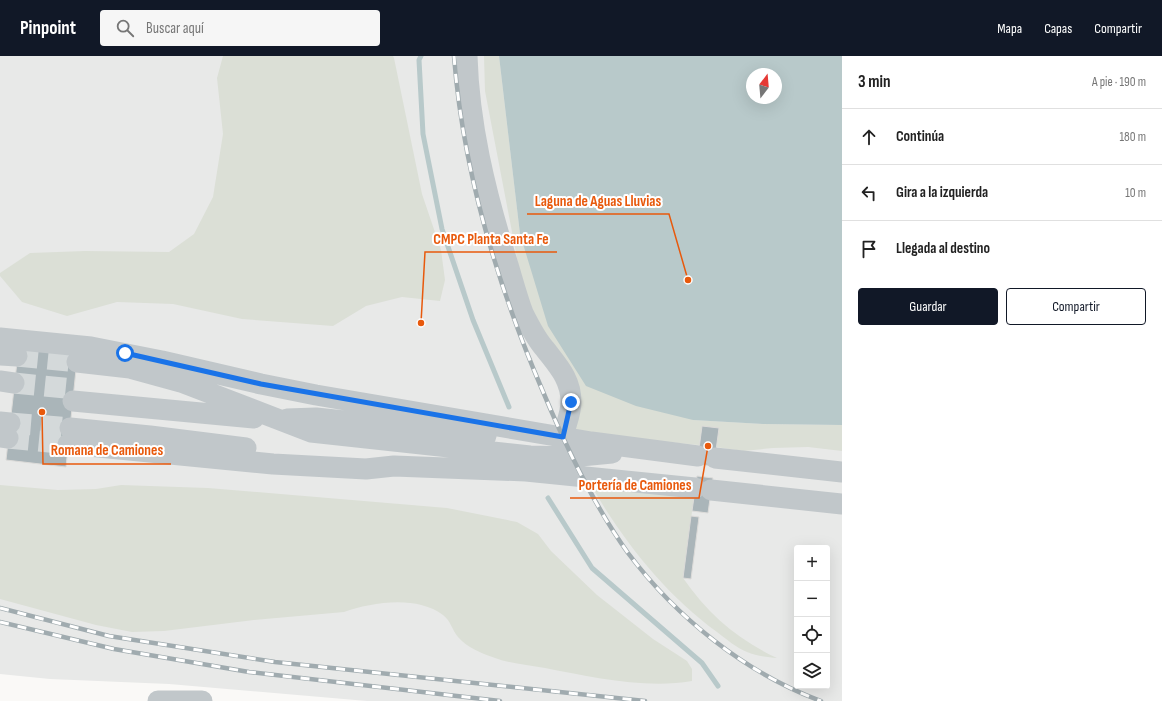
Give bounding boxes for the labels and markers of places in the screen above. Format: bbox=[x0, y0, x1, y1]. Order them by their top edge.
callout: Laguna de Aguas Lluvias bbox=[527, 187, 669, 214]
callout: CMPC Planta Santa Fe bbox=[425, 225, 557, 252]
callout: Romana de Camiones bbox=[43, 437, 171, 464]
callout: Portería de Camiones bbox=[570, 471, 699, 498]

